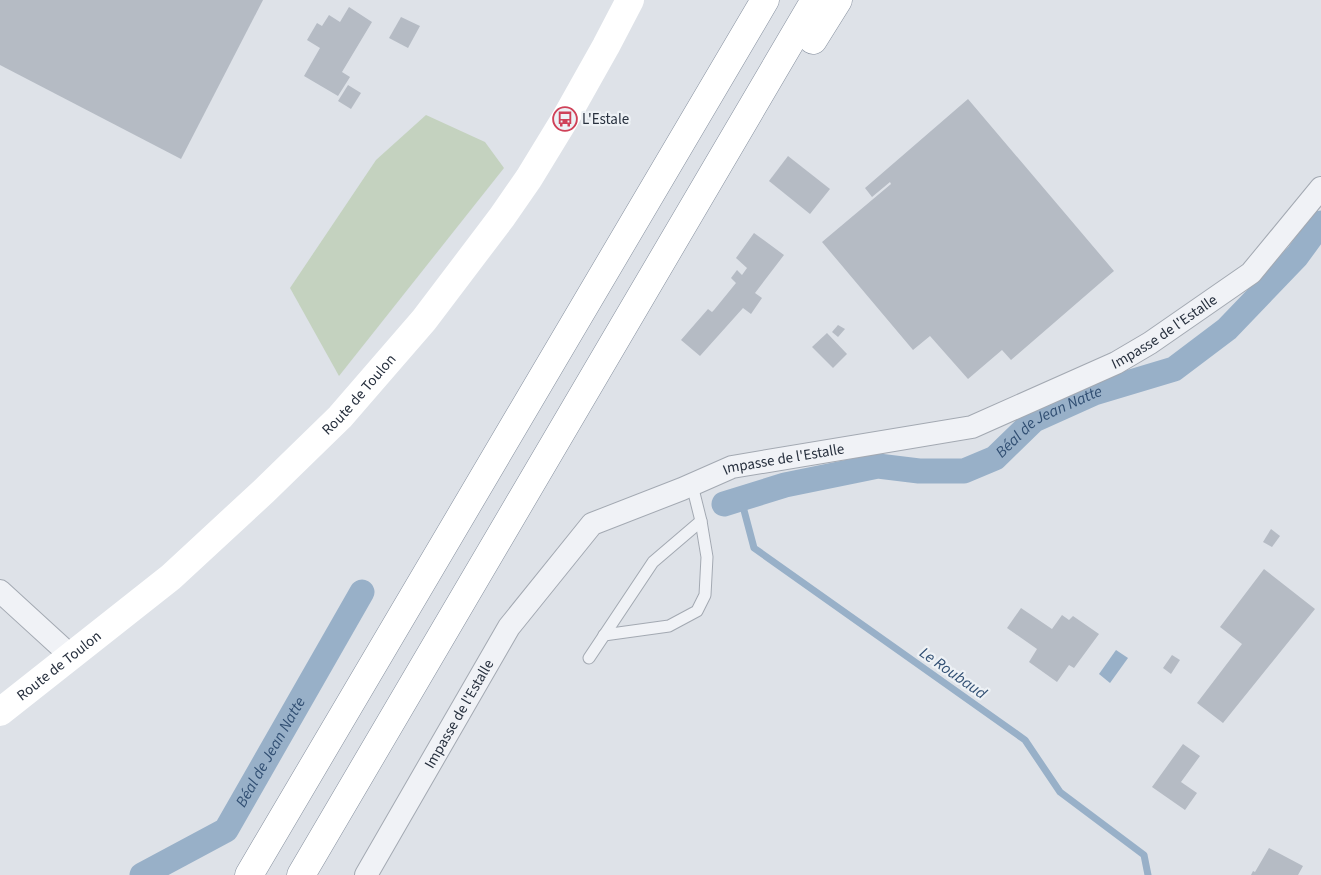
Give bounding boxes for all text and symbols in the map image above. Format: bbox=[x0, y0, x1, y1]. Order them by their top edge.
bus stop icon: L'Estale bbox=[552, 106, 578, 132]
place label: L'Estale bbox=[582, 109, 629, 130]
street label: Impasse de l'Estalle bbox=[1108, 289, 1221, 374]
street label: Route de Toulon bbox=[317, 349, 401, 440]
water label: Béal de Jean Natte bbox=[991, 380, 1105, 463]
street label: Impasse de l'Estalle bbox=[719, 438, 846, 480]
street label: Route de Toulon bbox=[12, 626, 106, 705]
water label: Le Roubaud bbox=[915, 642, 991, 704]
street label: Impasse de l'Estalle bbox=[419, 655, 499, 772]
water label: Béal de Jean Natte bbox=[230, 693, 311, 811]

